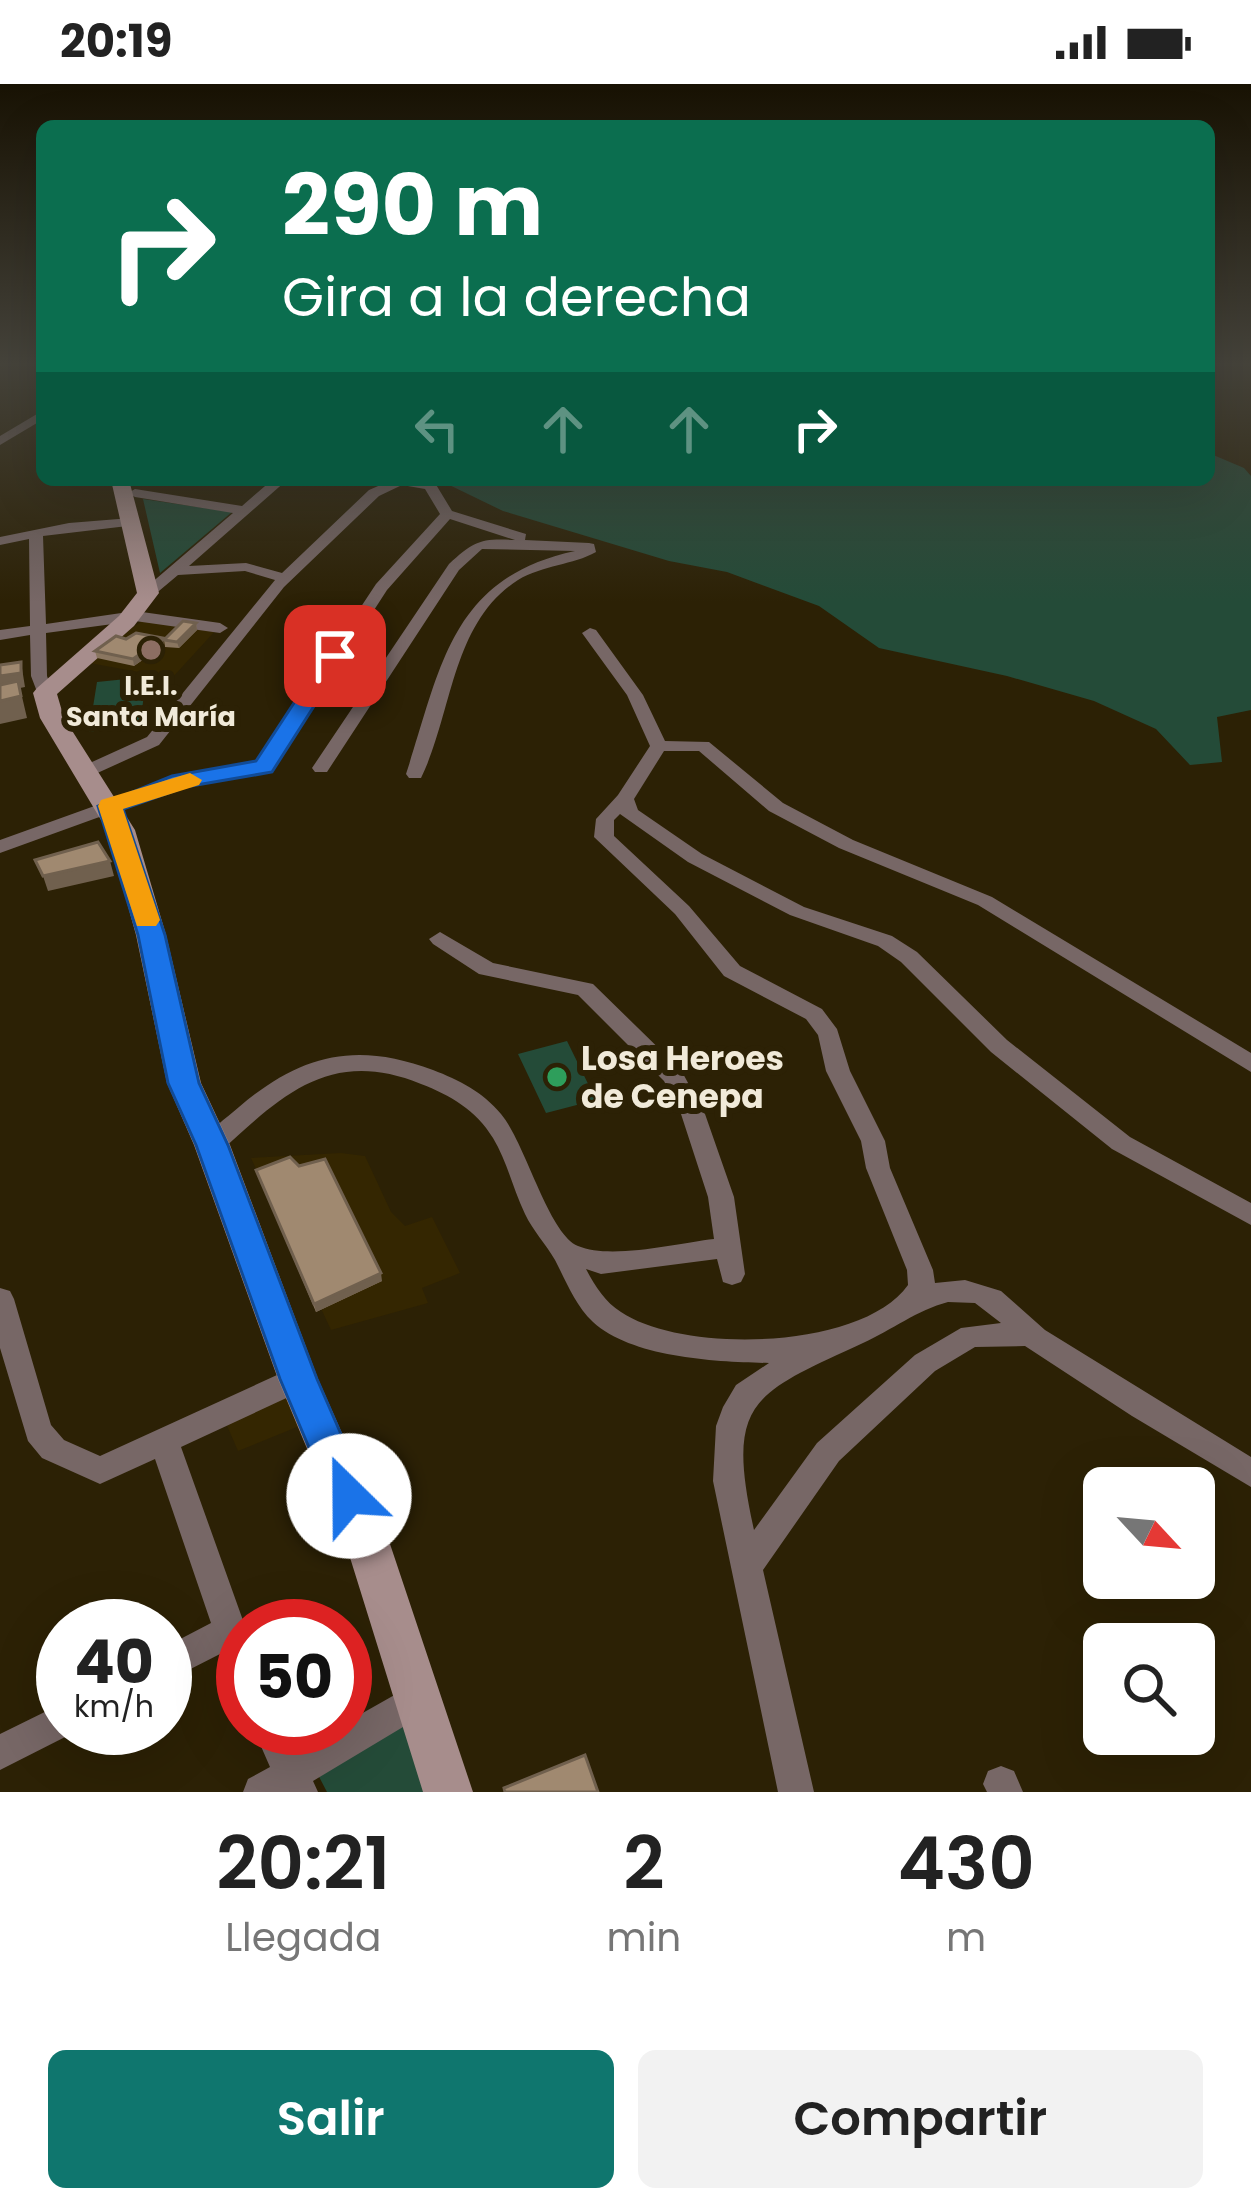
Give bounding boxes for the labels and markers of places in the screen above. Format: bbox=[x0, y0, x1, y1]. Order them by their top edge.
pin bbox=[284, 605, 386, 707]
marker: I.E.I. Santa María bbox=[138, 637, 164, 663]
place label: I.E.I. Santa María bbox=[66, 667, 236, 735]
place label: Losa Heroes de Cenepa bbox=[581, 1035, 784, 1120]
marker: Losa Heroes de Cenepa bbox=[544, 1064, 570, 1090]

